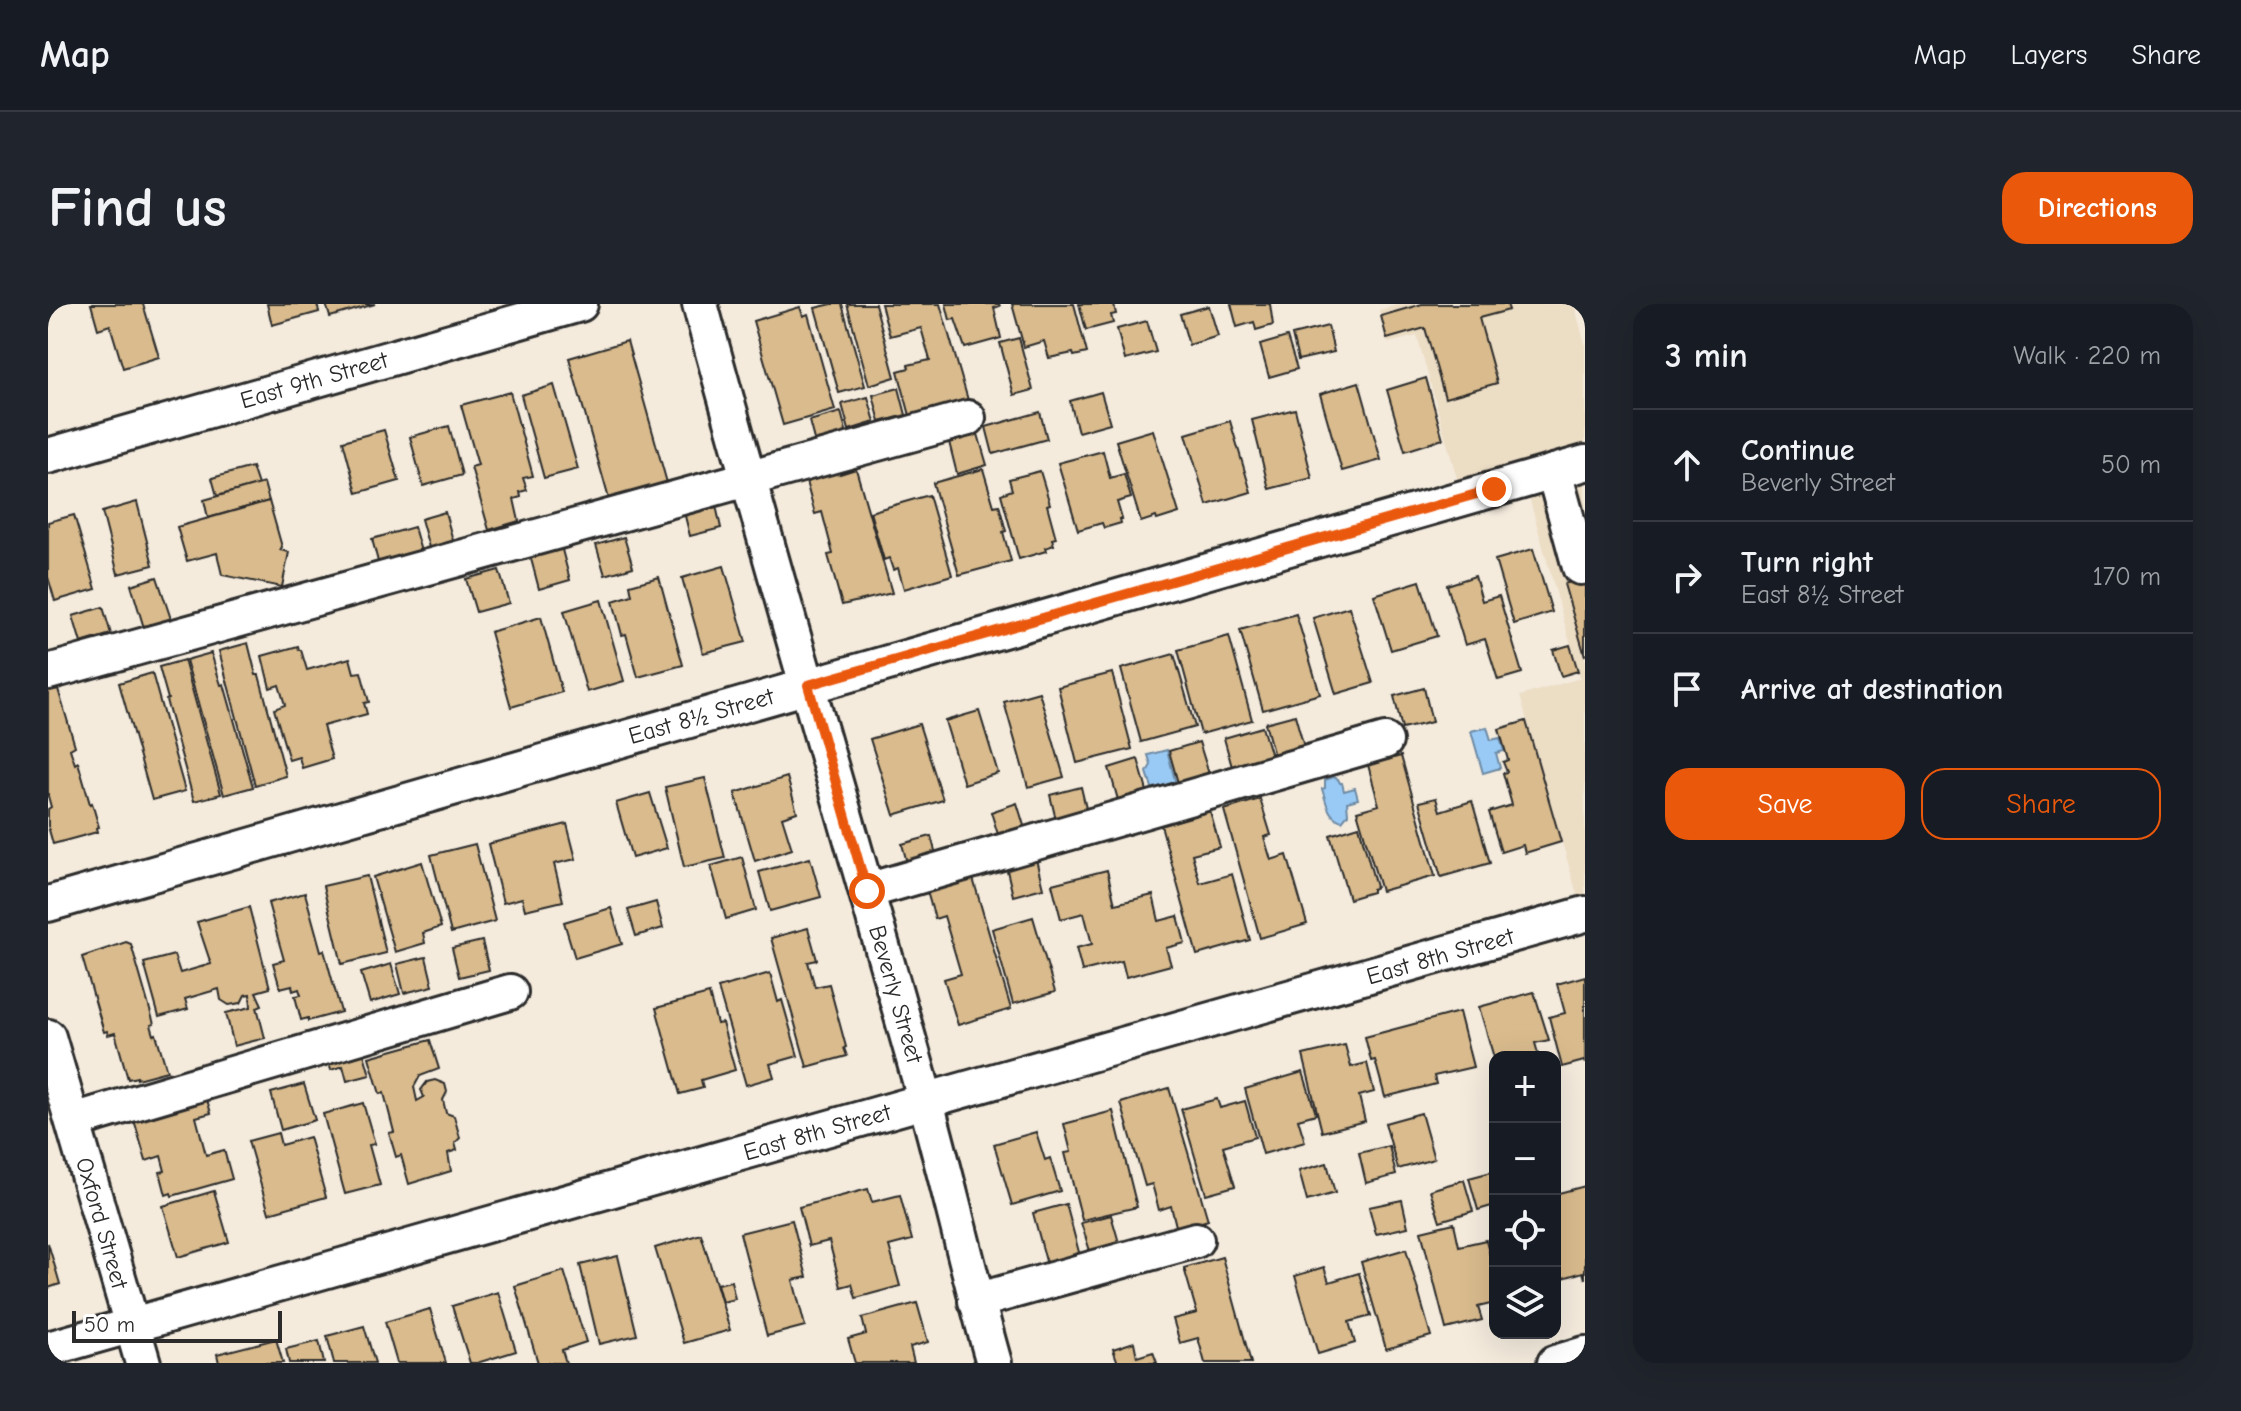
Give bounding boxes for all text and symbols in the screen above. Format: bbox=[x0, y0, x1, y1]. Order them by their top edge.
text: Map bbox=[40, 33, 110, 77]
text: Map bbox=[1914, 39, 1967, 71]
text: Layers bbox=[2011, 39, 2087, 71]
text: Share bbox=[2131, 39, 2201, 71]
button: Directions bbox=[2002, 172, 2193, 244]
text: Find us bbox=[48, 176, 227, 240]
text: 3 min bbox=[1665, 336, 1748, 376]
text: Walk · 220 m bbox=[2013, 341, 2161, 371]
street label: East 9th Street bbox=[237, 345, 392, 414]
text: Continue bbox=[1741, 433, 1855, 468]
icon: ahead bbox=[1665, 443, 1709, 487]
text: 50 m bbox=[2101, 450, 2161, 480]
text: Beverly Street bbox=[1741, 468, 1895, 498]
route end bbox=[1476, 471, 1512, 507]
text: Turn right bbox=[1741, 545, 1873, 580]
icon: right bbox=[1665, 555, 1709, 599]
text: 170 m bbox=[2092, 562, 2161, 592]
text: East 8½ Street bbox=[1741, 580, 1903, 610]
icon: arrive bbox=[1665, 667, 1709, 711]
text: Arrive at destination bbox=[1741, 672, 2003, 707]
street label: East 8½ Street bbox=[625, 682, 778, 750]
button: Save bbox=[1665, 768, 1905, 840]
button: Share bbox=[1921, 768, 2161, 840]
route start bbox=[849, 873, 885, 909]
street label: East 8th Street bbox=[1363, 921, 1518, 990]
street label: Beverly Street bbox=[863, 922, 929, 1067]
map controls bbox=[1489, 1051, 1561, 1339]
button: + bbox=[1489, 1051, 1561, 1123]
street label: East 8th Street bbox=[740, 1097, 895, 1166]
button: − bbox=[1489, 1123, 1561, 1195]
street label: Oxford Street bbox=[70, 1154, 134, 1293]
button: locate bbox=[1489, 1195, 1561, 1267]
button: layers bbox=[1489, 1267, 1561, 1339]
scale bar bbox=[72, 1307, 282, 1343]
text: 50 m bbox=[84, 1312, 135, 1338]

